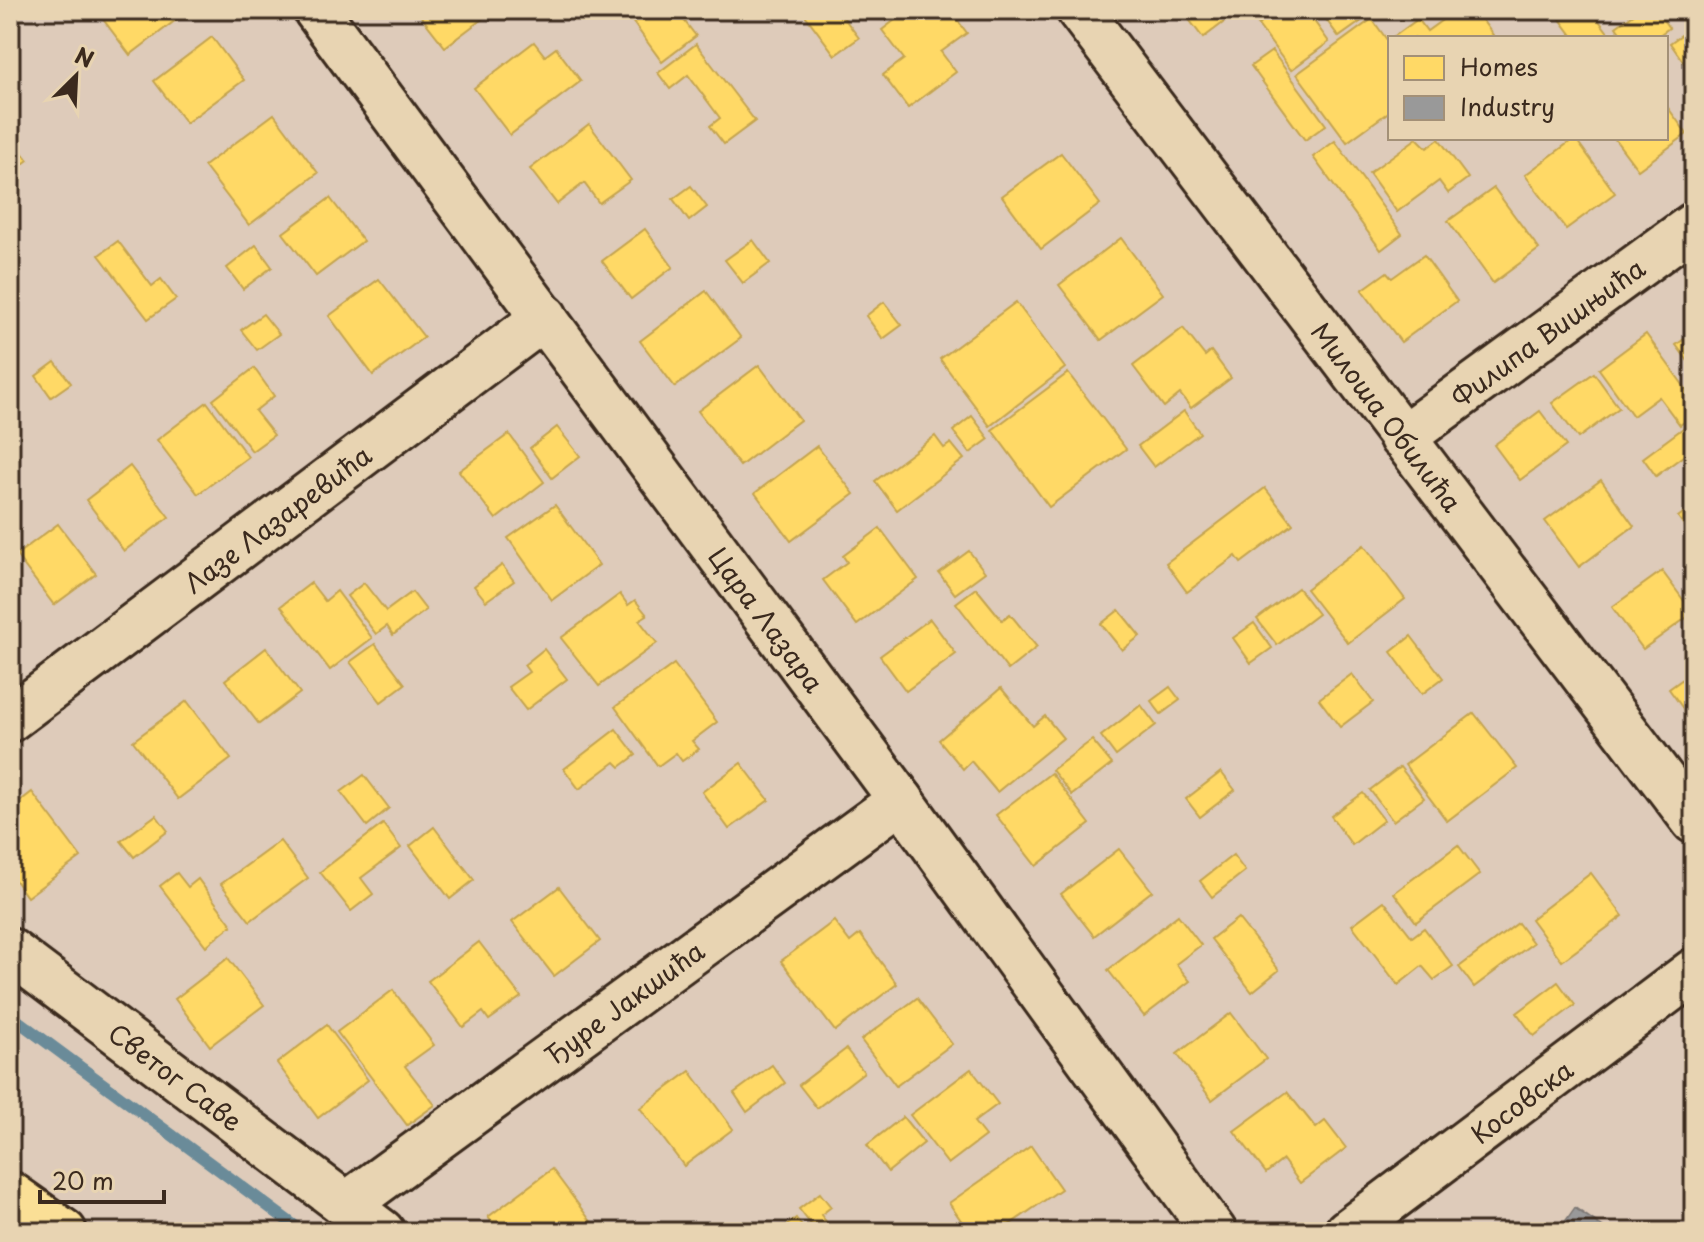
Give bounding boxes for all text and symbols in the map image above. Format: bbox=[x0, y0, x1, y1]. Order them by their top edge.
north arrow bbox=[36, 36, 116, 116]
legend bbox=[1388, 36, 1668, 140]
text: N bbox=[70, 38, 99, 75]
text: Homes bbox=[1460, 48, 1538, 84]
text: Industry bbox=[1460, 88, 1555, 124]
street label: Филипа Вишњића bbox=[1442, 248, 1653, 416]
street label: Милоша Обилића bbox=[1302, 313, 1472, 520]
street label: Лазе Лазаревића bbox=[175, 435, 379, 602]
street label: Цара Лазара bbox=[700, 538, 834, 701]
street label: Ђуре Јакшића bbox=[536, 930, 712, 1074]
street label: Светог Саве bbox=[101, 1013, 251, 1140]
street label: Косовска bbox=[1462, 1049, 1581, 1152]
scale bar bbox=[40, 1154, 164, 1204]
text: 20 m bbox=[52, 1162, 114, 1198]

